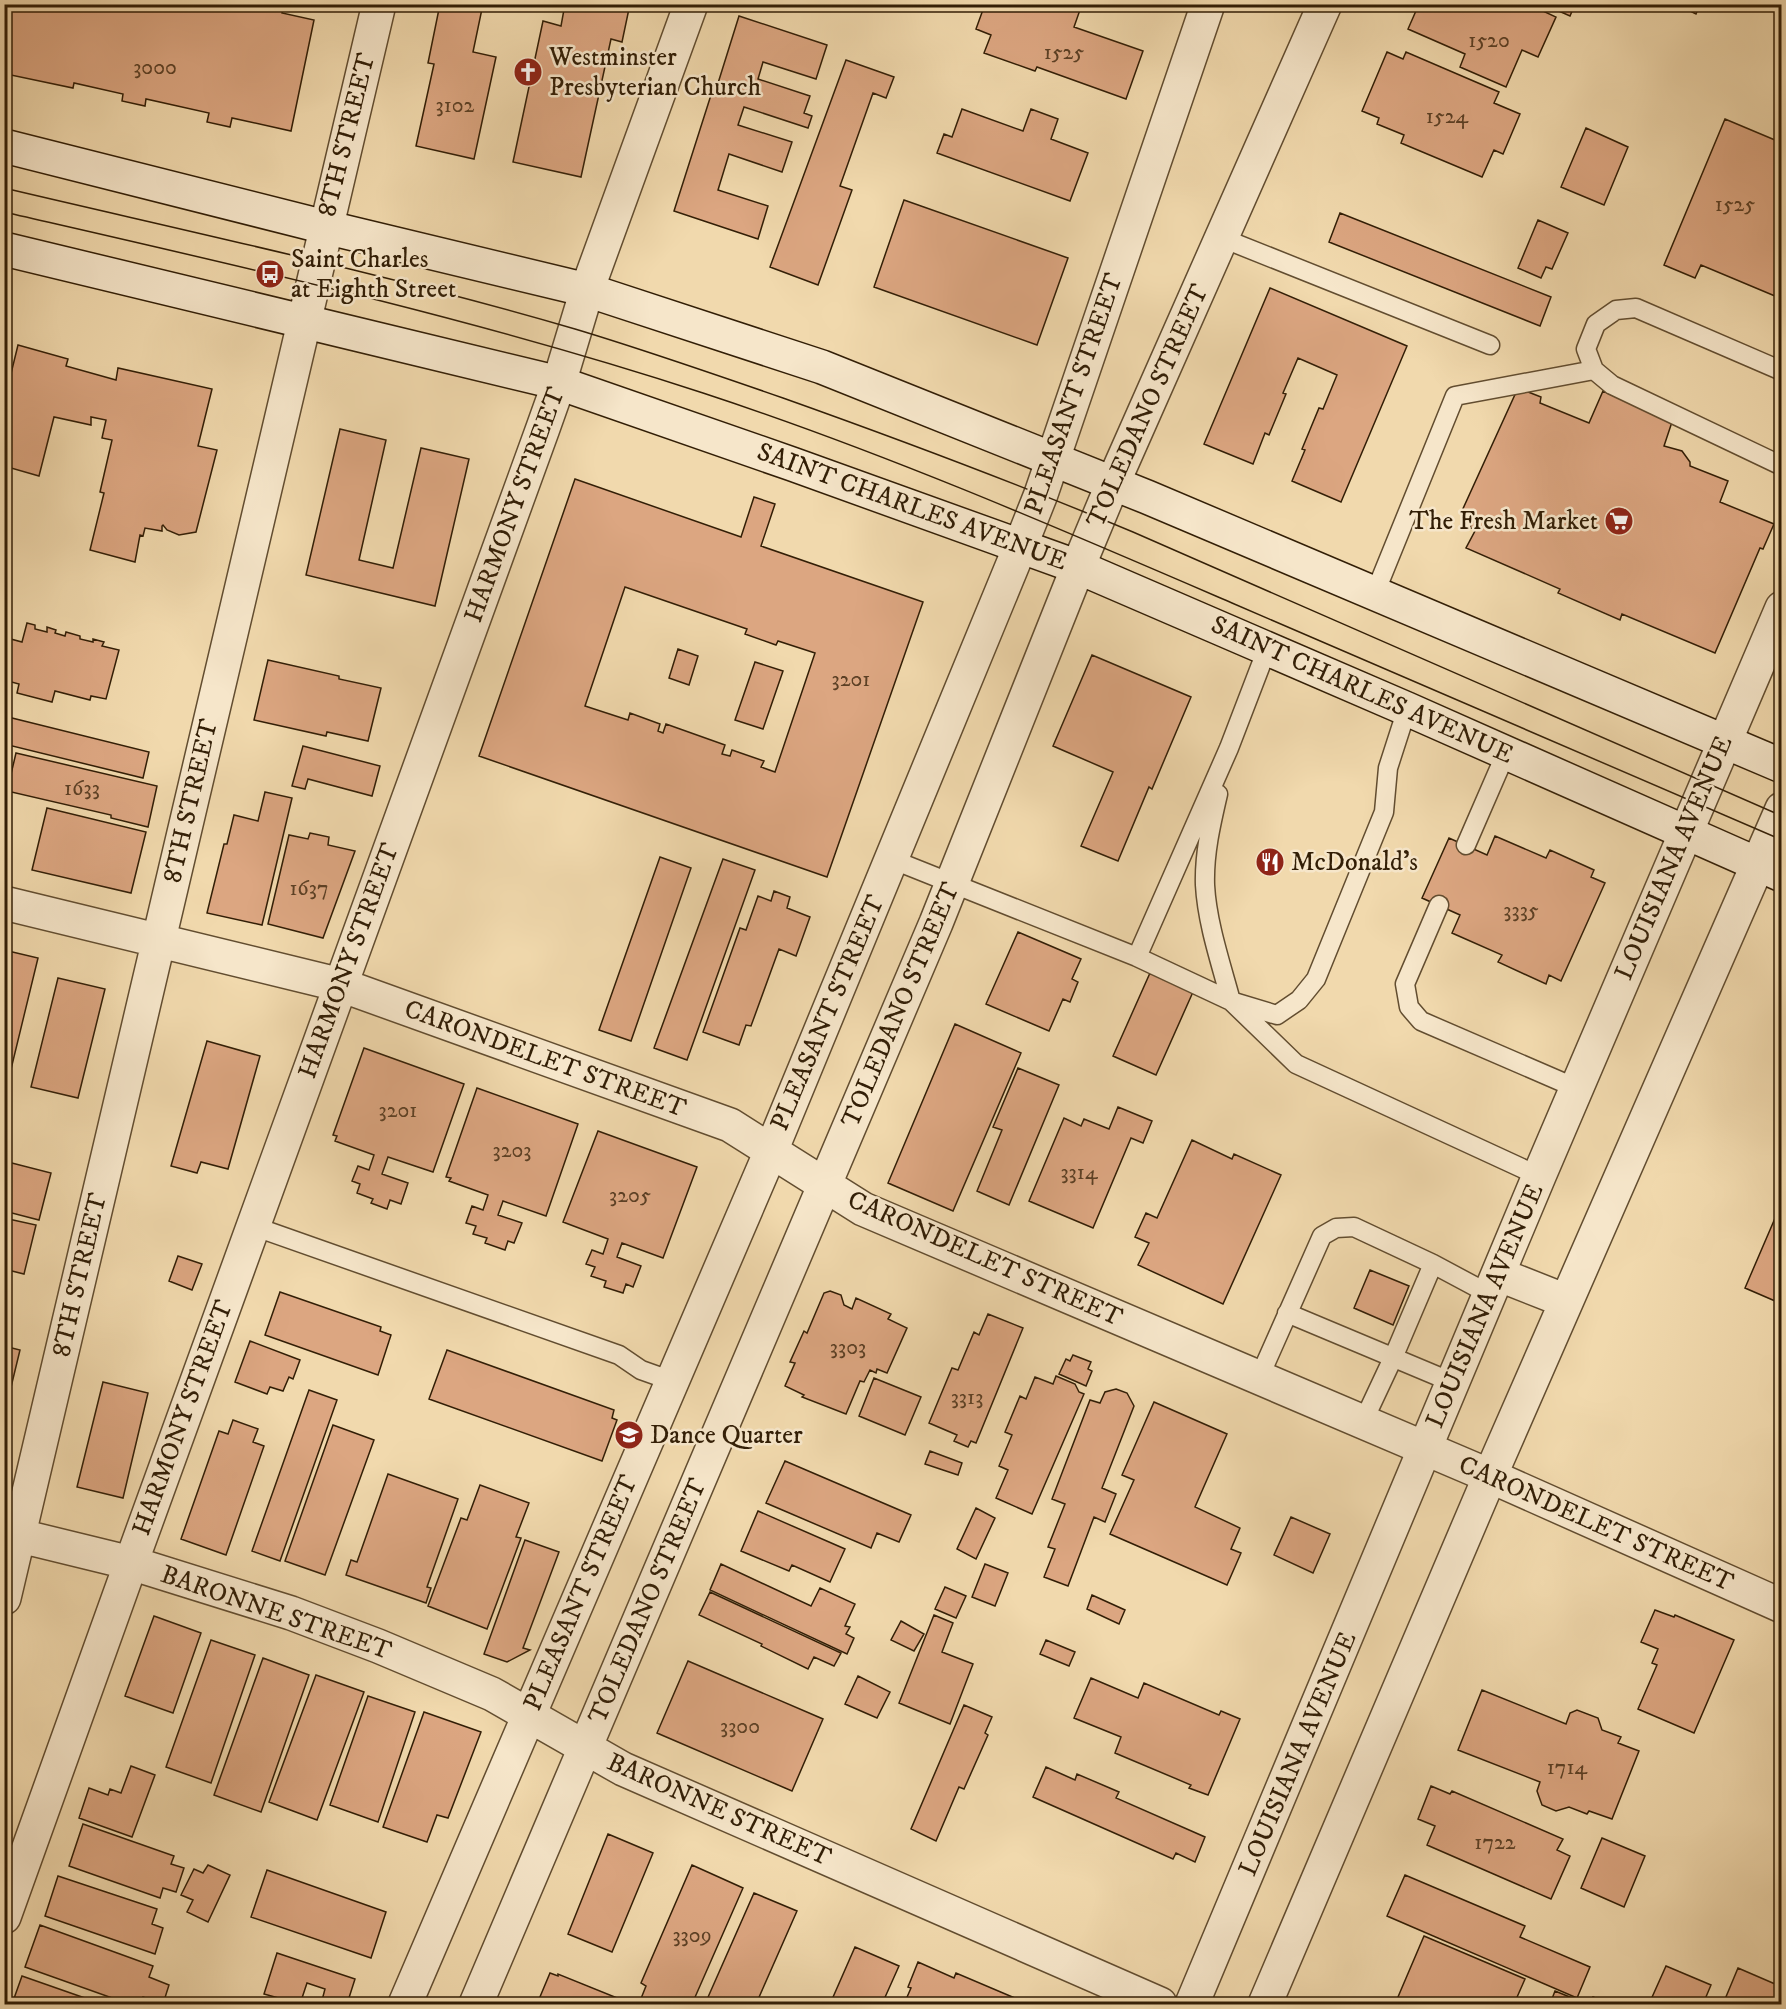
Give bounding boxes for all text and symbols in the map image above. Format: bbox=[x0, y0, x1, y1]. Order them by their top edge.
house number: 1520 bbox=[1468, 27, 1510, 54]
house number: 1525 bbox=[1044, 39, 1084, 66]
place label: Westminster Presbyterian Church bbox=[548, 41, 762, 104]
street label: 8TH STREET bbox=[311, 50, 383, 220]
house number: 3000 bbox=[133, 54, 177, 81]
church icon: Westminster Presbyterian Church bbox=[512, 56, 544, 88]
house number: 3102 bbox=[436, 92, 475, 119]
house number: 1524 bbox=[1426, 103, 1470, 130]
house number: 1525 bbox=[1715, 191, 1755, 218]
place label: Saint Charles at Eighth Street bbox=[291, 243, 456, 306]
bus stop icon: Saint Charles at Eighth Street bbox=[254, 258, 286, 290]
street label: PLEASANT STREET bbox=[1017, 269, 1131, 519]
street label: TOLEDANO STREET bbox=[1079, 279, 1217, 533]
street label: HARMONY STREET bbox=[457, 383, 573, 627]
street label: SAINT CHARLES AVENUE bbox=[753, 436, 1071, 578]
place label: The Fresh Market bbox=[1409, 505, 1598, 538]
supermarket icon: The Fresh Market bbox=[1603, 505, 1635, 537]
street label: SAINT CHARLES AVENUE bbox=[1206, 608, 1518, 772]
house number: 3201 bbox=[832, 666, 870, 693]
street label: 8TH STREET bbox=[156, 716, 226, 886]
street label: LOUISIANA AVENUE bbox=[1608, 731, 1740, 985]
house number: 1633 bbox=[64, 775, 100, 802]
street label: HARMONY STREET bbox=[291, 839, 407, 1083]
restaurant icon: McDonald's bbox=[1254, 846, 1286, 878]
place label: McDonald's bbox=[1291, 846, 1418, 879]
house number: 1637 bbox=[289, 875, 329, 902]
street label: TOLEDANO STREET bbox=[834, 877, 968, 1132]
street label: PLEASANT STREET bbox=[763, 890, 893, 1136]
house number: 3335 bbox=[1503, 897, 1539, 924]
street label: CARONDELET STREET bbox=[400, 993, 691, 1125]
house number: 3201 bbox=[379, 1097, 417, 1124]
house number: 3203 bbox=[492, 1137, 532, 1164]
house number: 3314 bbox=[1060, 1159, 1099, 1186]
street label: LOUISIANA AVENUE bbox=[1419, 1179, 1551, 1433]
house number: 3205 bbox=[609, 1182, 651, 1209]
street label: CARONDELET STREET bbox=[842, 1183, 1128, 1335]
street label: 8TH STREET bbox=[45, 1190, 115, 1360]
street label: HARMONY STREET bbox=[125, 1296, 241, 1540]
house number: 3303 bbox=[830, 1334, 866, 1361]
house number: 3313 bbox=[951, 1384, 983, 1411]
school or university icon: Dance Quarter bbox=[613, 1419, 645, 1451]
place label: Dance Quarter bbox=[650, 1419, 803, 1452]
street label: CARONDELET STREET bbox=[1453, 1448, 1739, 1600]
street label: PLEASANT STREET bbox=[516, 1470, 646, 1716]
street label: TOLEDANO STREET bbox=[581, 1473, 715, 1728]
street label: BARONNE STREET bbox=[156, 1558, 396, 1668]
street label: LOUISIANA AVENUE bbox=[1232, 1627, 1364, 1881]
house number: 3300 bbox=[720, 1713, 760, 1740]
street label: BARONNE STREET bbox=[602, 1746, 837, 1874]
house number: 1714 bbox=[1547, 1754, 1589, 1781]
house number: 1722 bbox=[1474, 1829, 1516, 1856]
house number: 3309 bbox=[672, 1922, 712, 1949]

